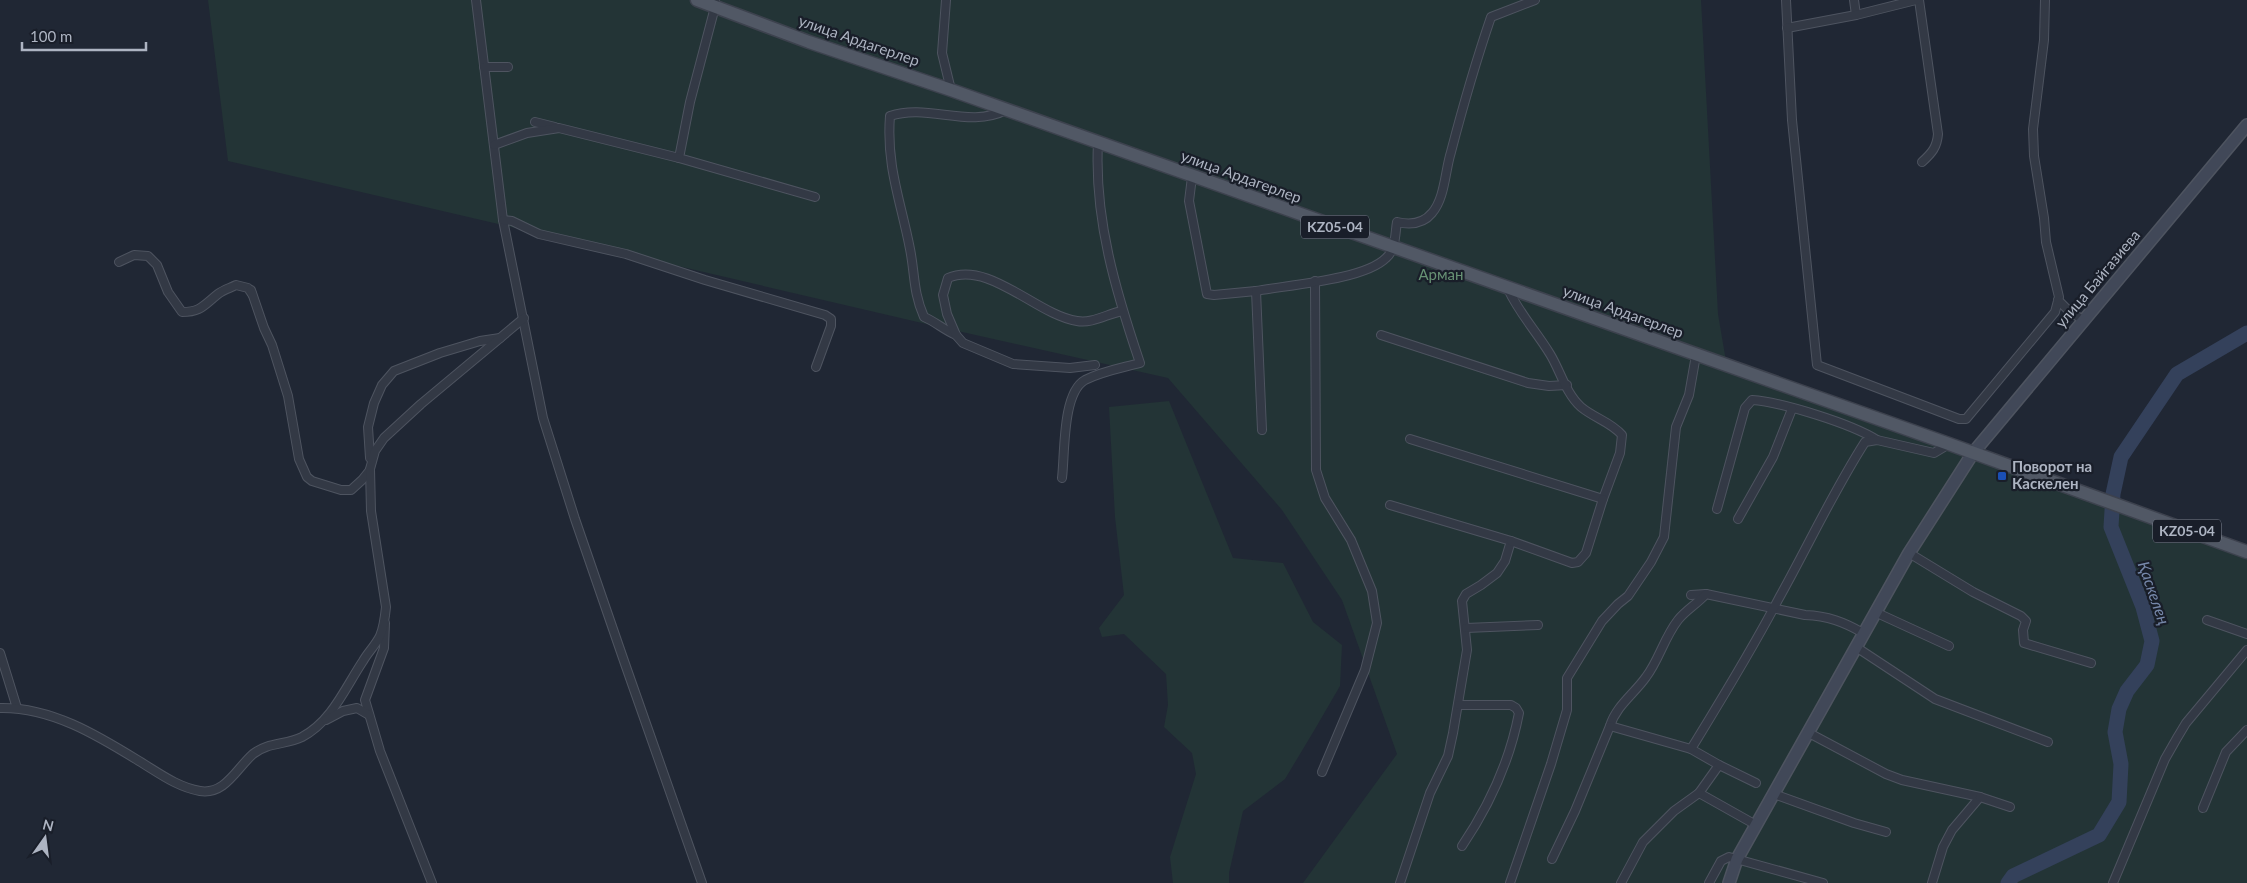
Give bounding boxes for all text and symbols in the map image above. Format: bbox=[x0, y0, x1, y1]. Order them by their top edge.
street label: улица Ардагерлер bbox=[796, 11, 922, 69]
scale bar bbox=[22, 20, 146, 52]
text: 100 m bbox=[30, 27, 72, 45]
street label: улица Ардагерлер bbox=[1179, 146, 1304, 206]
road number: KZ05-04 bbox=[1301, 216, 1369, 238]
street label: улица Байгазиева bbox=[2051, 226, 2143, 331]
park label: Арман bbox=[1419, 265, 1463, 283]
street label: улица Ардагерлер bbox=[1561, 281, 1686, 341]
place label: Поворот на Каскелен bbox=[2012, 457, 2092, 492]
marker: Поворот на Каскелен bbox=[1996, 470, 2008, 482]
road number: KZ05-04 bbox=[2153, 520, 2221, 542]
water label: Қаскелең bbox=[2135, 559, 2174, 627]
north arrow bbox=[20, 813, 70, 863]
text: N bbox=[41, 815, 56, 834]

